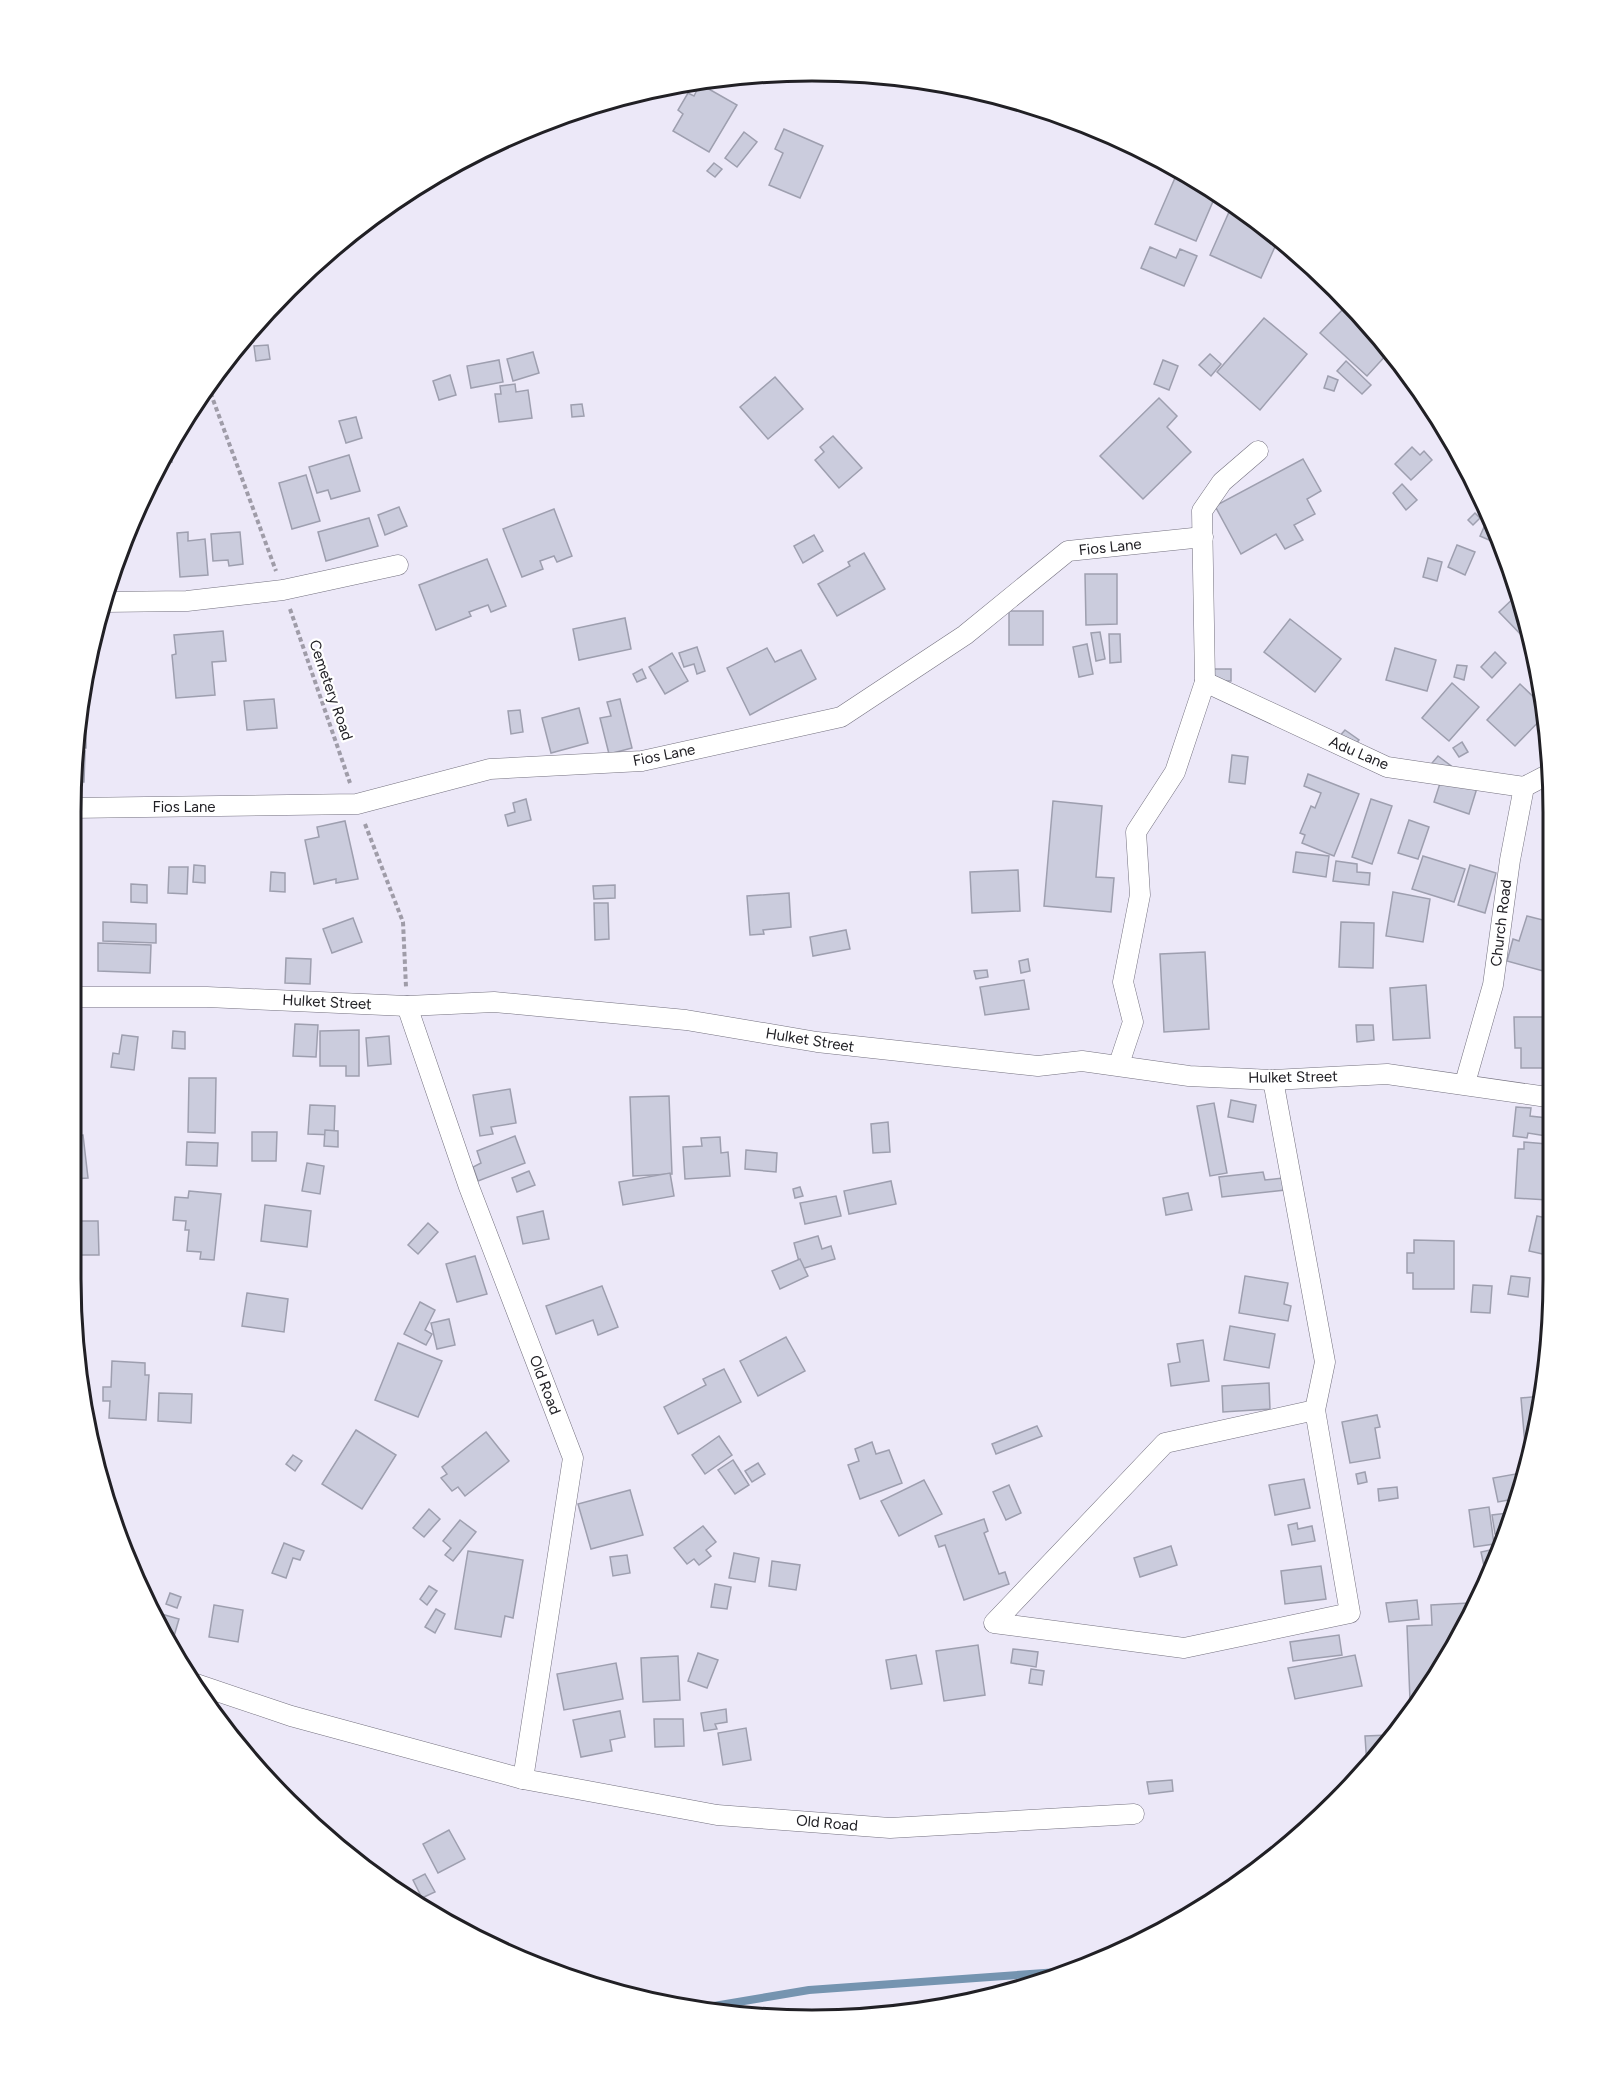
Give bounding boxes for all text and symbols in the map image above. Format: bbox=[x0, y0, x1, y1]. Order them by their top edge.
street label: Fios Lane bbox=[1078, 535, 1142, 559]
street label: Cemetery Road bbox=[305, 637, 357, 743]
street label: Adu Lane bbox=[1327, 732, 1391, 774]
street label: Fios Lane bbox=[631, 740, 697, 770]
street label: Fios Lane bbox=[152, 798, 216, 816]
street label: Church Road bbox=[1487, 879, 1515, 967]
street label: Hulket Street bbox=[282, 991, 373, 1013]
street label: Hulket Street bbox=[764, 1024, 856, 1056]
street label: Hulket Street bbox=[1248, 1067, 1338, 1087]
street label: Old Road bbox=[525, 1353, 565, 1417]
street label: Old Road bbox=[795, 1811, 859, 1835]

